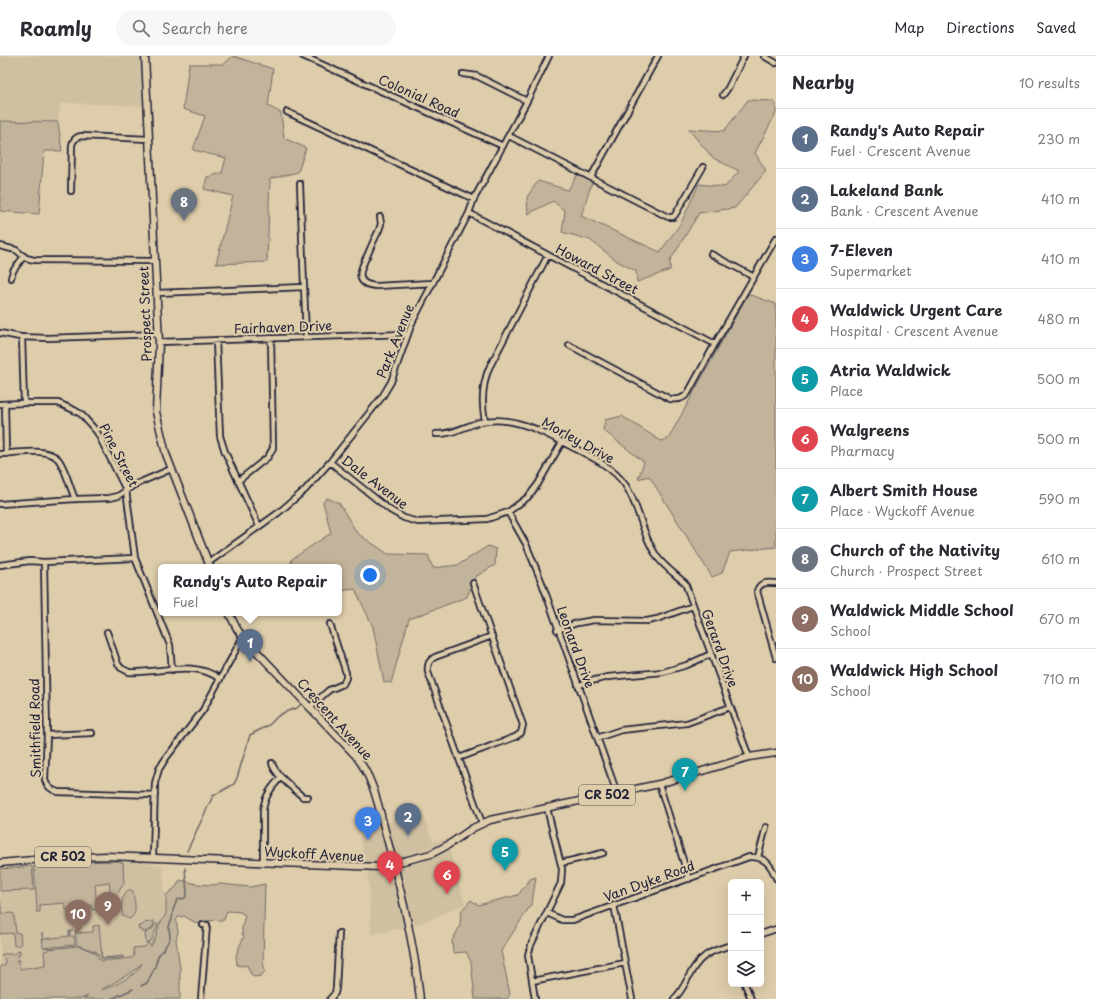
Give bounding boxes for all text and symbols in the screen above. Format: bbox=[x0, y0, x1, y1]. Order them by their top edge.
search box bbox=[116, 10, 396, 46]
text: Roamly bbox=[20, 14, 92, 42]
text: Search here bbox=[162, 16, 248, 39]
icon: search bbox=[130, 17, 152, 39]
text: Map bbox=[894, 17, 924, 38]
text: Directions bbox=[946, 17, 1014, 38]
text: Saved bbox=[1036, 17, 1076, 38]
street label: Colonial Road bbox=[376, 69, 463, 122]
text: Nearby bbox=[792, 69, 854, 95]
text: 10 results bbox=[1019, 73, 1080, 92]
text: Randy's Auto Repair bbox=[830, 118, 984, 141]
text: 1 bbox=[802, 129, 808, 148]
text: 230 m bbox=[1038, 129, 1080, 148]
text: Fuel · Crescent Avenue bbox=[830, 141, 971, 160]
text: Lakeland Bank bbox=[830, 178, 944, 201]
pin: 8 bbox=[171, 188, 197, 221]
text: 2 bbox=[800, 189, 810, 208]
text: 410 m bbox=[1041, 189, 1080, 208]
text: Bank · Crescent Avenue bbox=[830, 201, 979, 220]
text: 7-Eleven bbox=[830, 238, 893, 261]
street label: Howard Street bbox=[553, 239, 642, 298]
text: 3 bbox=[801, 249, 809, 268]
text: 410 m bbox=[1041, 249, 1080, 268]
text: Supermarket bbox=[830, 261, 912, 280]
street label: Prospect Street bbox=[133, 266, 156, 362]
text: Waldwick Urgent Care bbox=[830, 298, 1002, 321]
street label: Park Avenue bbox=[371, 301, 418, 381]
text: 4 bbox=[801, 309, 809, 328]
text: 480 m bbox=[1038, 309, 1080, 328]
street label: Fairhaven Drive bbox=[234, 315, 332, 338]
text: Hospital · Crescent Avenue bbox=[830, 321, 998, 340]
text: Atria Waldwick bbox=[830, 358, 951, 381]
text: 5 bbox=[801, 369, 809, 388]
text: 500 m bbox=[1037, 369, 1080, 388]
text: Place bbox=[830, 381, 863, 400]
street label: Morley Drive bbox=[538, 412, 618, 467]
text: Walgreens bbox=[830, 418, 909, 441]
street label: Pine Street bbox=[95, 420, 144, 490]
text: 6 bbox=[800, 429, 810, 448]
text: 500 m bbox=[1037, 429, 1080, 448]
text: Pharmacy bbox=[830, 441, 895, 460]
street label: Dale Avenue bbox=[338, 450, 412, 513]
text: Albert Smith House bbox=[830, 478, 978, 501]
text: 7 bbox=[801, 489, 809, 508]
text: 590 m bbox=[1038, 489, 1080, 508]
text: Place · Wyckoff Avenue bbox=[830, 501, 975, 520]
text: Church of the Nativity bbox=[830, 538, 1000, 561]
text: 8 bbox=[801, 549, 809, 568]
text: 610 m bbox=[1041, 549, 1080, 568]
text: Church · Prospect Street bbox=[830, 561, 982, 580]
popup bbox=[158, 564, 342, 616]
your location bbox=[360, 565, 380, 585]
text: Randy's Auto Repair bbox=[173, 569, 327, 592]
text: Fuel bbox=[173, 592, 198, 611]
text: Waldwick Middle School bbox=[830, 598, 1013, 621]
street label: Leonard Drive bbox=[553, 603, 600, 691]
street label: Gerard Drive bbox=[698, 606, 743, 690]
text: 9 bbox=[801, 609, 809, 628]
text: 670 m bbox=[1039, 609, 1080, 628]
text: School bbox=[830, 621, 871, 640]
pin: 1 bbox=[237, 629, 263, 662]
text: Waldwick High School bbox=[830, 658, 998, 681]
text: 10 bbox=[797, 669, 813, 688]
text: 710 m bbox=[1043, 669, 1080, 688]
street label: Crescent Avenue bbox=[293, 673, 377, 764]
street label: Smithfield Road bbox=[24, 678, 45, 778]
text: School bbox=[830, 681, 871, 700]
pin: 7 bbox=[672, 758, 698, 791]
road number: CR 502 bbox=[579, 785, 635, 805]
pin: 2 bbox=[395, 803, 421, 836]
pin: 3 bbox=[355, 807, 381, 840]
pin: 5 bbox=[492, 838, 518, 871]
street label: Wyckoff Avenue bbox=[264, 841, 365, 866]
road number: CR 502 bbox=[35, 847, 91, 867]
pin: 4 bbox=[377, 851, 403, 884]
street label: Van Dyke Road bbox=[601, 855, 697, 906]
pin: 6 bbox=[434, 861, 460, 894]
map controls bbox=[728, 879, 764, 987]
button: + bbox=[728, 879, 764, 915]
pin: 9 bbox=[95, 892, 121, 925]
pin: 10 bbox=[65, 900, 91, 933]
button: − bbox=[728, 915, 764, 951]
button: layers bbox=[728, 951, 764, 987]

